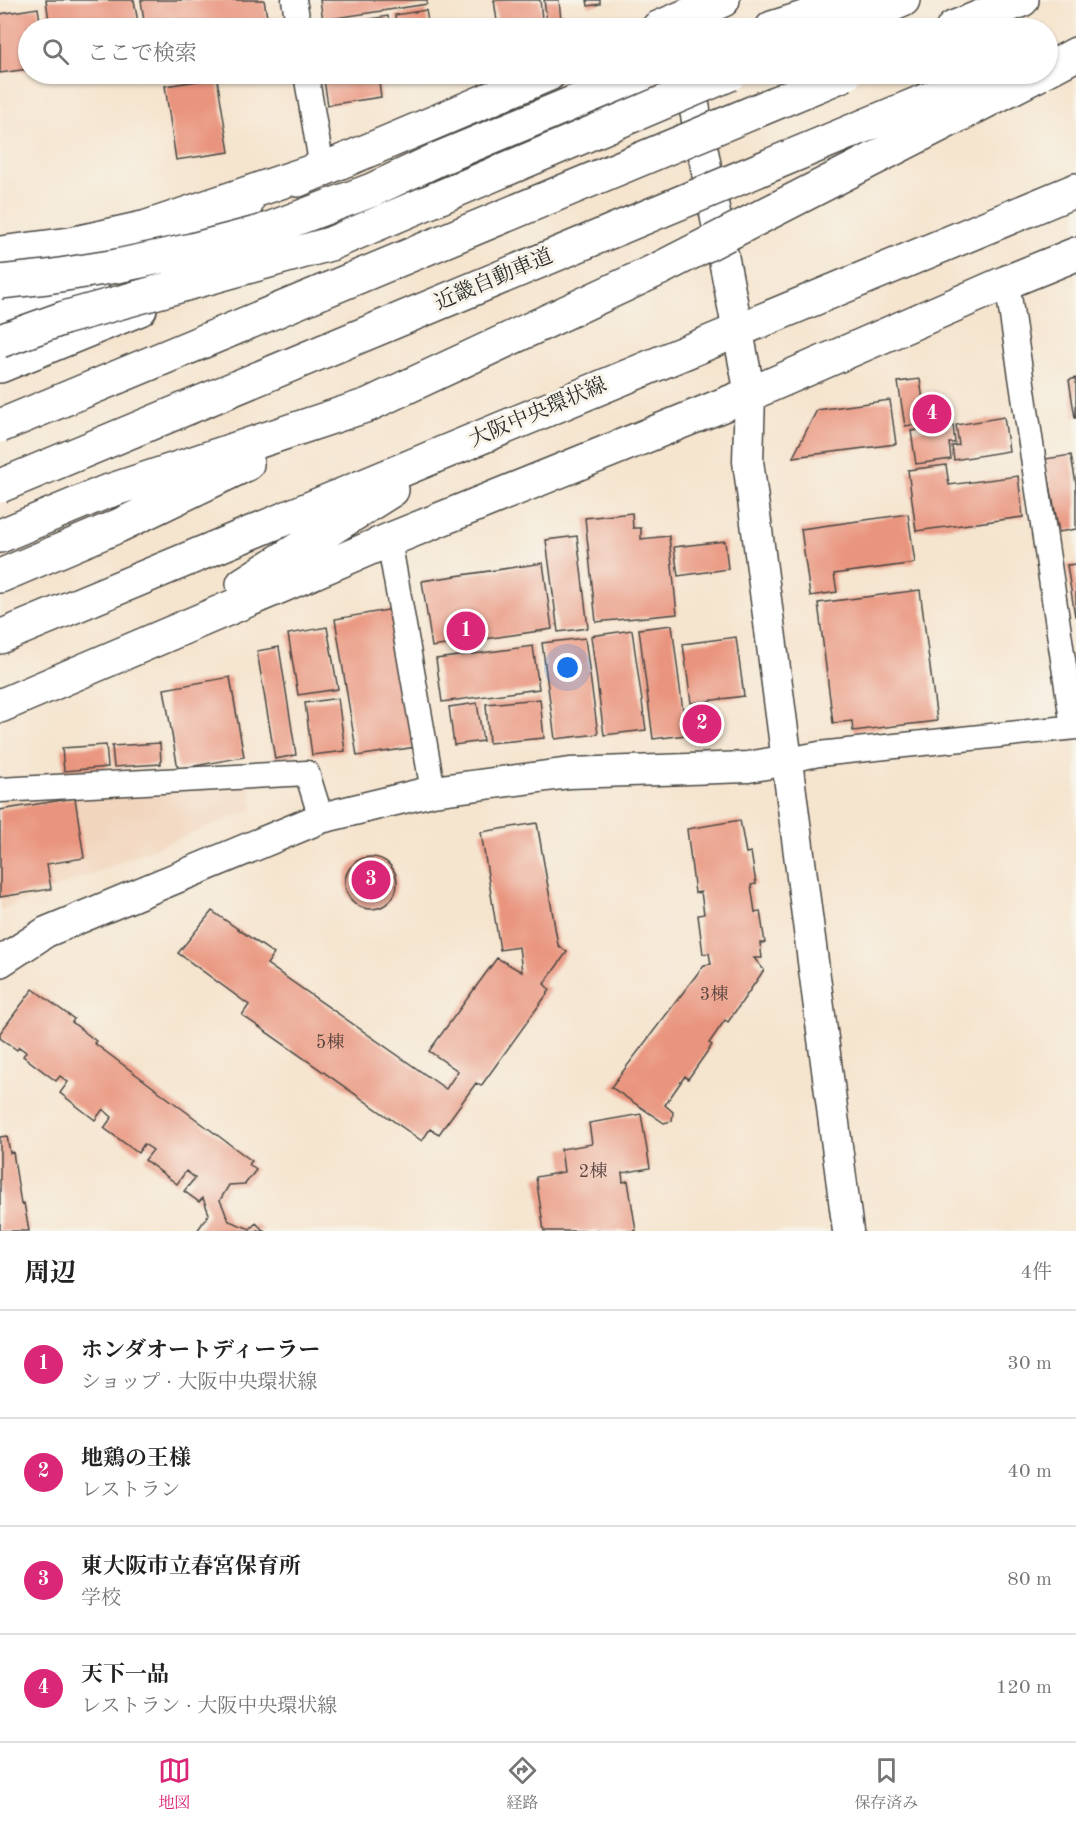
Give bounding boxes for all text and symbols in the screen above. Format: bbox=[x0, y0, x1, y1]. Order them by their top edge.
search box bbox=[18, 18, 1058, 84]
icon: search bbox=[39, 35, 72, 68]
text: ここで検索 bbox=[87, 43, 197, 65]
street label: 近畿自動車道 bbox=[431, 244, 556, 314]
street label: 大阪中央環状線 bbox=[465, 373, 610, 451]
pin: 4 bbox=[912, 392, 952, 436]
pin: 1 bbox=[446, 608, 486, 654]
your location bbox=[553, 653, 582, 682]
pin: 2 bbox=[682, 702, 722, 746]
pin: 3 bbox=[352, 858, 391, 902]
house number: 3棟 bbox=[700, 984, 728, 1004]
house number: 5棟 bbox=[316, 1032, 344, 1052]
house number: 2棟 bbox=[579, 1161, 607, 1181]
text: 周辺 bbox=[24, 1261, 76, 1287]
text: 4件 bbox=[1020, 1263, 1052, 1283]
text: ホンダオートディーラー bbox=[81, 1340, 320, 1362]
text: 1 bbox=[38, 1354, 49, 1374]
text: 30 m bbox=[1007, 1354, 1052, 1374]
text: ショップ · 大阪中央環状線 bbox=[81, 1373, 317, 1393]
text: 地鶏の王様 bbox=[81, 1448, 191, 1470]
text: 2 bbox=[38, 1462, 49, 1482]
text: 40 m bbox=[1007, 1462, 1052, 1482]
text: レストラン bbox=[81, 1481, 180, 1501]
text: 東大阪市立春宮保育所 bbox=[81, 1556, 301, 1578]
text: 3 bbox=[38, 1570, 49, 1590]
text: 80 m bbox=[1007, 1570, 1052, 1590]
text: 学校 bbox=[81, 1589, 121, 1609]
text: 天下一品 bbox=[81, 1664, 169, 1686]
text: 4 bbox=[38, 1678, 49, 1698]
text: 120 m bbox=[996, 1678, 1052, 1698]
text: レストラン · 大阪中央環状線 bbox=[81, 1697, 337, 1717]
tab: 地図 bbox=[158, 1754, 191, 1814]
tab: 経路 bbox=[506, 1754, 539, 1814]
tab: 保存済み bbox=[854, 1754, 918, 1814]

